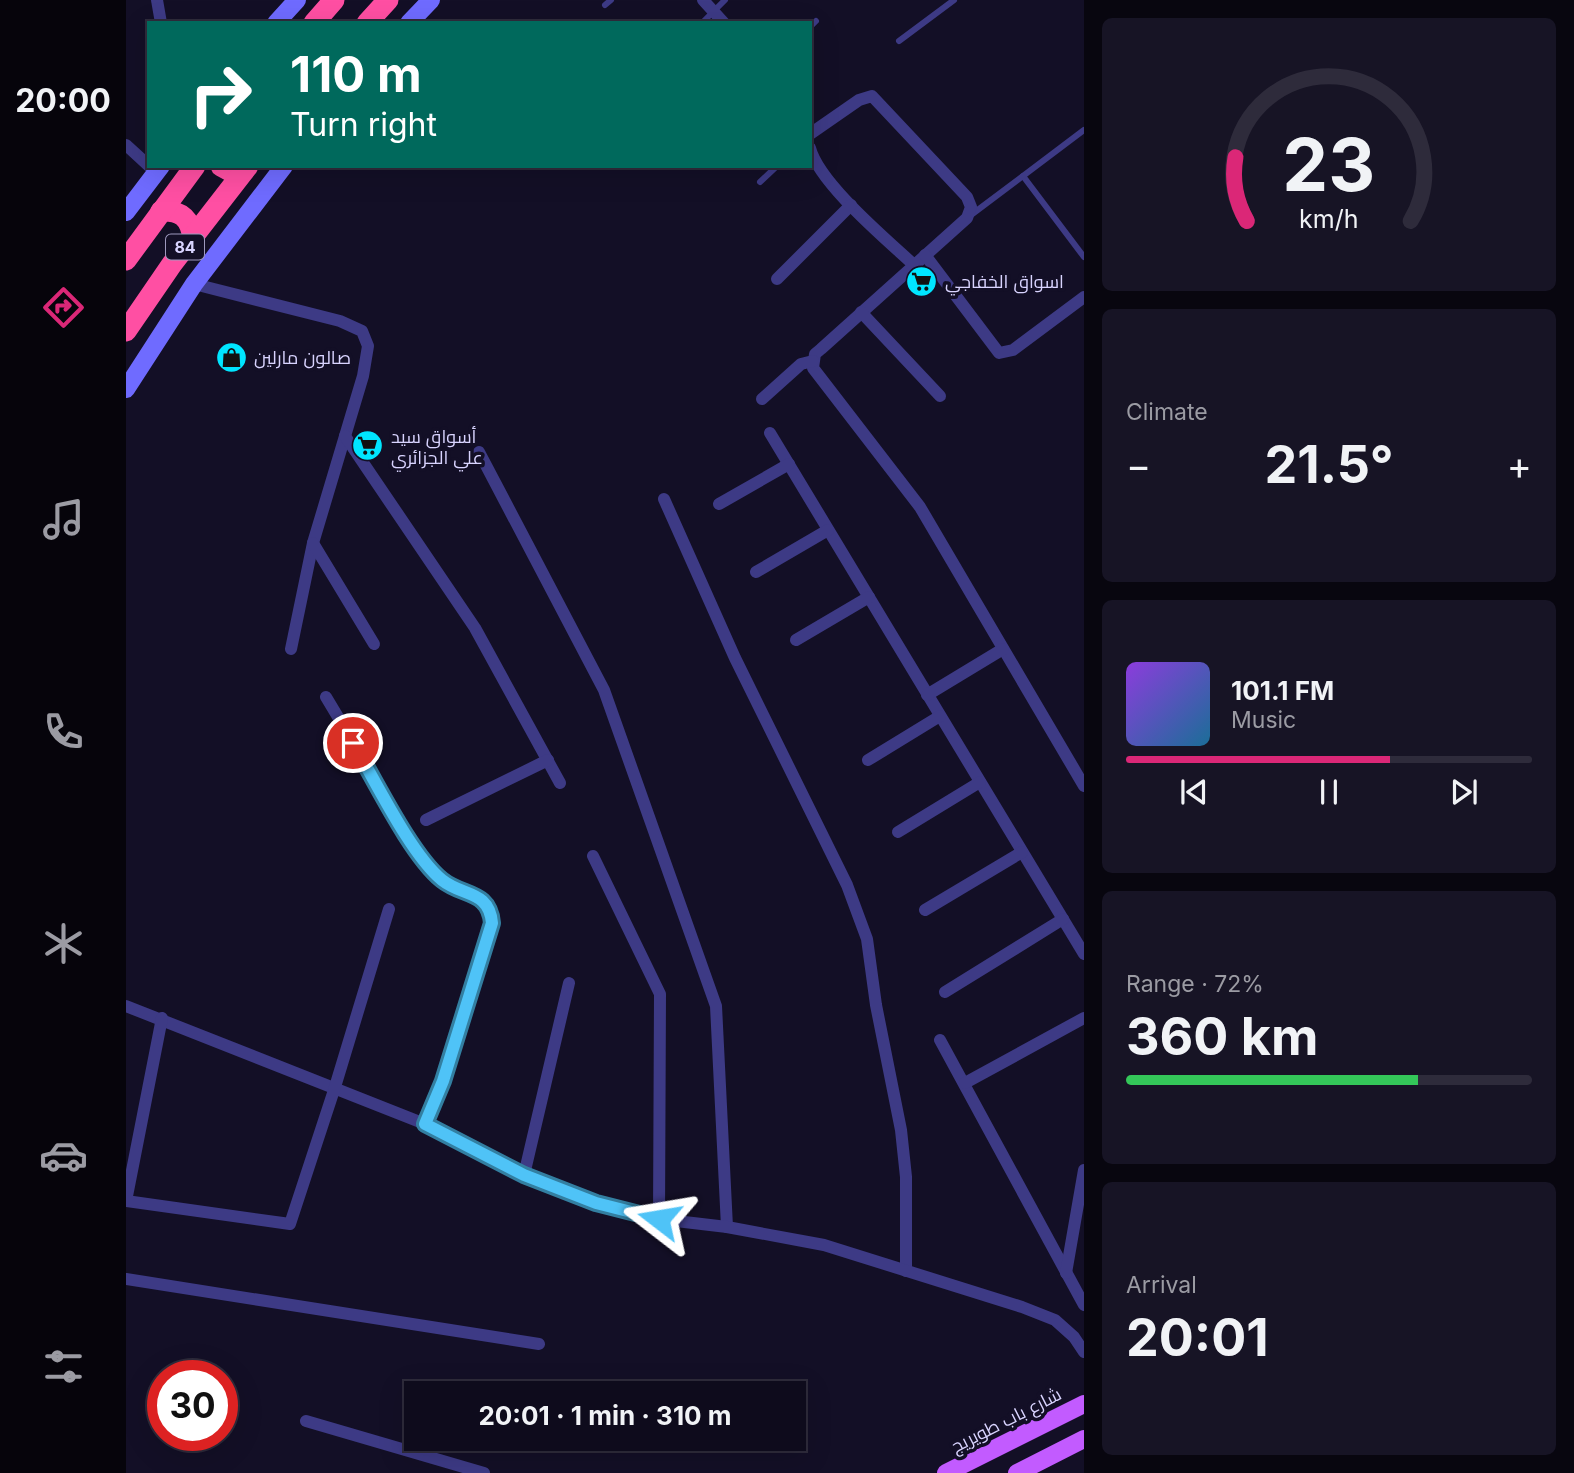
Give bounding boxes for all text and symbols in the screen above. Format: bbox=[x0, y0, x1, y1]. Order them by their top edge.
text: 110 m bbox=[290, 45, 422, 104]
icon: right bbox=[175, 49, 266, 140]
text: 20:00 bbox=[15, 81, 111, 120]
text: Turn right bbox=[290, 105, 437, 144]
text: 23 bbox=[1283, 120, 1375, 209]
text: km/h bbox=[1299, 203, 1359, 233]
road number: 84 bbox=[166, 234, 204, 260]
supermarket icon: اسواق الخفاجي bbox=[905, 264, 939, 298]
place label: اسواق الخفاجي bbox=[945, 271, 1064, 296]
icon: directions bbox=[39, 283, 88, 332]
shop icon: صالون مارلين bbox=[214, 340, 248, 374]
place label: صالون مارلين bbox=[254, 347, 351, 369]
text: Climate bbox=[1126, 398, 1208, 426]
place label: أسواق سيد علي الجزائري bbox=[391, 426, 483, 472]
supermarket icon: أسواق سيد علي الجزائري bbox=[351, 429, 385, 463]
text: 21.5° bbox=[1264, 433, 1394, 496]
text: − bbox=[1126, 442, 1151, 488]
text: + bbox=[1507, 442, 1532, 488]
icon: music bbox=[39, 495, 88, 544]
text: 101.1 FM bbox=[1231, 675, 1334, 706]
text: Music bbox=[1231, 706, 1296, 734]
icon: phone bbox=[39, 707, 88, 756]
pin bbox=[323, 713, 383, 773]
icon: arrive bbox=[334, 724, 372, 762]
icon: previous bbox=[1175, 773, 1213, 811]
icon: pause bbox=[1310, 773, 1348, 811]
icon: next bbox=[1445, 773, 1483, 811]
icon: climate bbox=[39, 919, 88, 968]
text: Range · 72% bbox=[1126, 970, 1264, 998]
text: 360 km bbox=[1126, 1005, 1318, 1068]
icon: car bbox=[39, 1131, 88, 1180]
position arrow bbox=[622, 1182, 696, 1256]
text: Arrival bbox=[1126, 1271, 1197, 1299]
text: 20:01 bbox=[1126, 1306, 1269, 1369]
icon: filters bbox=[39, 1342, 88, 1391]
speed limit sign: 30 bbox=[147, 1360, 238, 1451]
street label: شارع باب طويريج bbox=[947, 1383, 1066, 1459]
text: 20:01 · 1 min · 310 m bbox=[478, 1400, 732, 1431]

